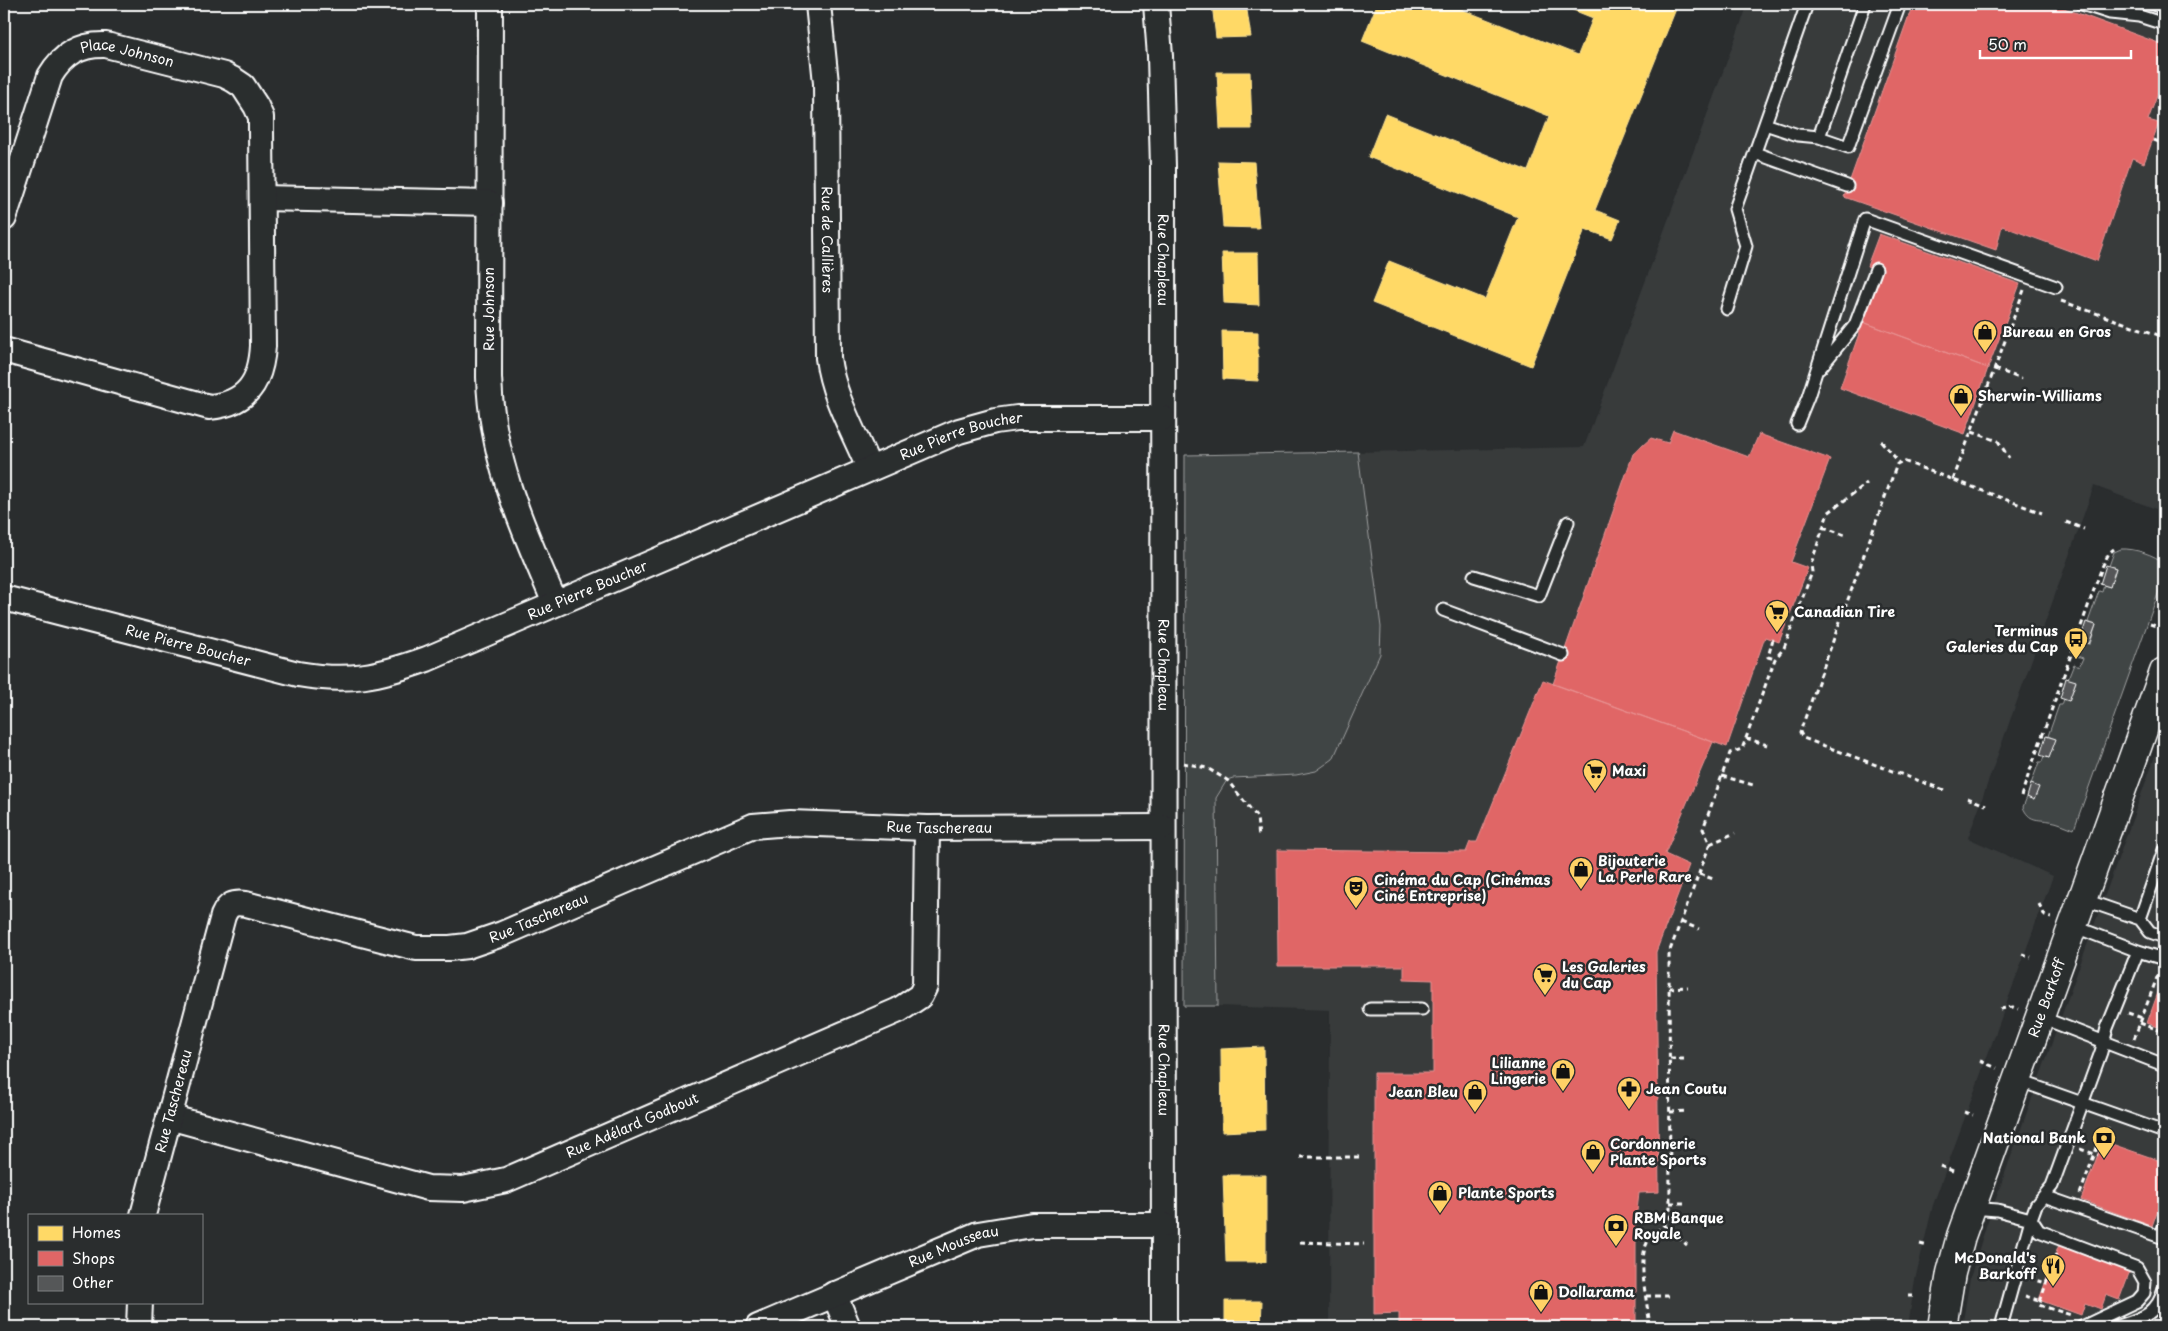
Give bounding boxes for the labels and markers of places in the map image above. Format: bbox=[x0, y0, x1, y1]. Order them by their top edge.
shop icon: Bureau en Gros bbox=[1972, 319, 1998, 353]
place label: Bureau en Gros bbox=[2002, 321, 2111, 342]
shop icon: Sherwin-Williams bbox=[1948, 383, 1974, 417]
place label: Sherwin-Williams bbox=[1978, 385, 2102, 406]
supermarket icon: Canadian Tire bbox=[1764, 599, 1790, 633]
place label: Canadian Tire bbox=[1794, 601, 1896, 622]
place label: Terminus Galeries du Cap bbox=[1946, 620, 2058, 657]
bus stop icon: Terminus Galeries du Cap bbox=[2063, 626, 2089, 660]
supermarket icon: Maxi bbox=[1582, 758, 1608, 792]
place label: Maxi bbox=[1612, 760, 1646, 781]
place label: Bijouterie La Perle Rare bbox=[1598, 850, 1692, 887]
shop icon: Bijouterie La Perle Rare bbox=[1568, 856, 1594, 890]
place label: Cinéma du Cap (Cinémas Ciné Entreprise) bbox=[1374, 869, 1550, 906]
theatre icon: Cinéma du Cap (Cinémas Ciné Entreprise) bbox=[1343, 875, 1369, 909]
place label: Les Galeries du Cap bbox=[1562, 956, 1646, 993]
supermarket icon: Les Galeries du Cap bbox=[1532, 962, 1558, 996]
place label: Lilianne Lingerie bbox=[1491, 1052, 1546, 1089]
shop icon: Lilianne Lingerie bbox=[1550, 1058, 1576, 1092]
pharmacy icon: Jean Coutu bbox=[1616, 1076, 1642, 1110]
place label: Jean Coutu bbox=[1646, 1078, 1727, 1099]
shop icon: Jean Bleu bbox=[1462, 1079, 1488, 1113]
place label: Jean Bleu bbox=[1389, 1081, 1458, 1102]
bank icon: National Bank bbox=[2091, 1125, 2117, 1159]
place label: National Bank bbox=[1983, 1127, 2087, 1148]
place label: Cordonnerie Plante Sports bbox=[1610, 1133, 1706, 1170]
shop icon: Cordonnerie Plante Sports bbox=[1580, 1139, 1606, 1173]
shop icon: Plante Sports bbox=[1427, 1180, 1453, 1214]
place label: Plante Sports bbox=[1458, 1182, 1554, 1203]
place label: RBM Banque Royale bbox=[1634, 1207, 1724, 1244]
bank icon: RBM Banque Royale bbox=[1603, 1213, 1629, 1247]
place label: McDonald's Barkoff bbox=[1954, 1247, 2038, 1284]
restaurant icon: McDonald's Barkoff bbox=[2040, 1253, 2066, 1287]
shop icon: Dollarama bbox=[1528, 1279, 1554, 1313]
place label: Dollarama bbox=[1558, 1281, 1635, 1302]

